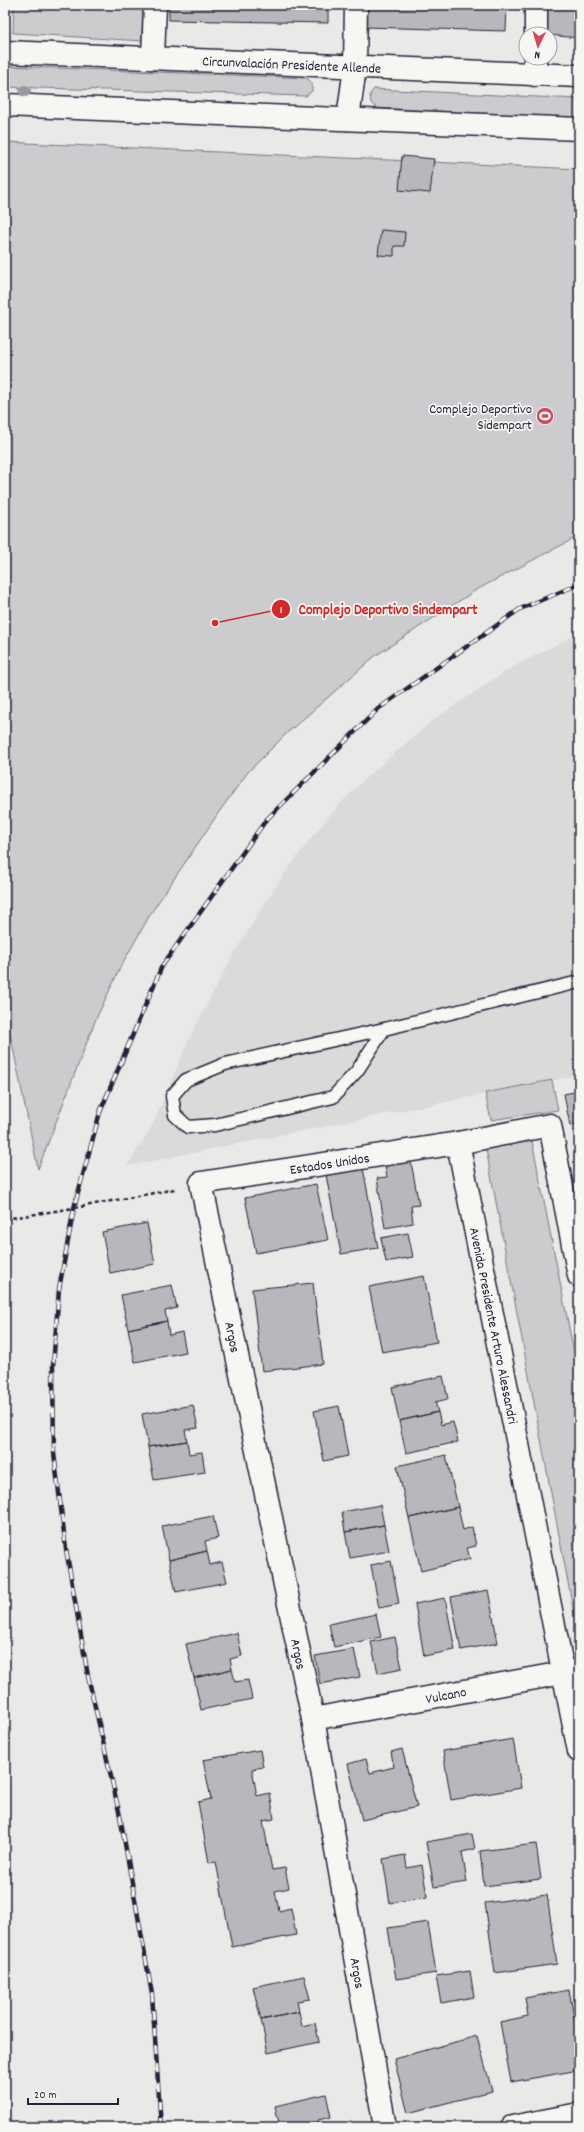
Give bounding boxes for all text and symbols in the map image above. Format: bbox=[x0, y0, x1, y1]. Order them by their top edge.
north arrow bbox=[518, 26, 558, 66]
text: N bbox=[533, 46, 541, 62]
street label: Circunvalación Presidente Allende bbox=[202, 52, 382, 80]
place label: Complejo Deportivo Sidempart bbox=[429, 400, 532, 436]
sports icon: Complejo Deportivo Sidempart bbox=[535, 406, 555, 426]
callout: Complejo Deportivo Sindempart bbox=[271, 596, 486, 623]
text: Complejo Deportivo Sindempart bbox=[299, 600, 478, 622]
text: 1 bbox=[280, 602, 283, 619]
street label: Estados Unidos bbox=[289, 1149, 371, 1181]
street label: Avenida Presidente Arturo Alessandri bbox=[463, 1226, 522, 1426]
street label: Argos bbox=[218, 1320, 244, 1355]
street label: Argos bbox=[284, 1637, 310, 1672]
street label: Vulcano bbox=[424, 1683, 468, 1710]
street label: Argos bbox=[343, 1956, 369, 1990]
scale bar bbox=[28, 2080, 118, 2106]
text: 20 m bbox=[34, 2087, 57, 2104]

